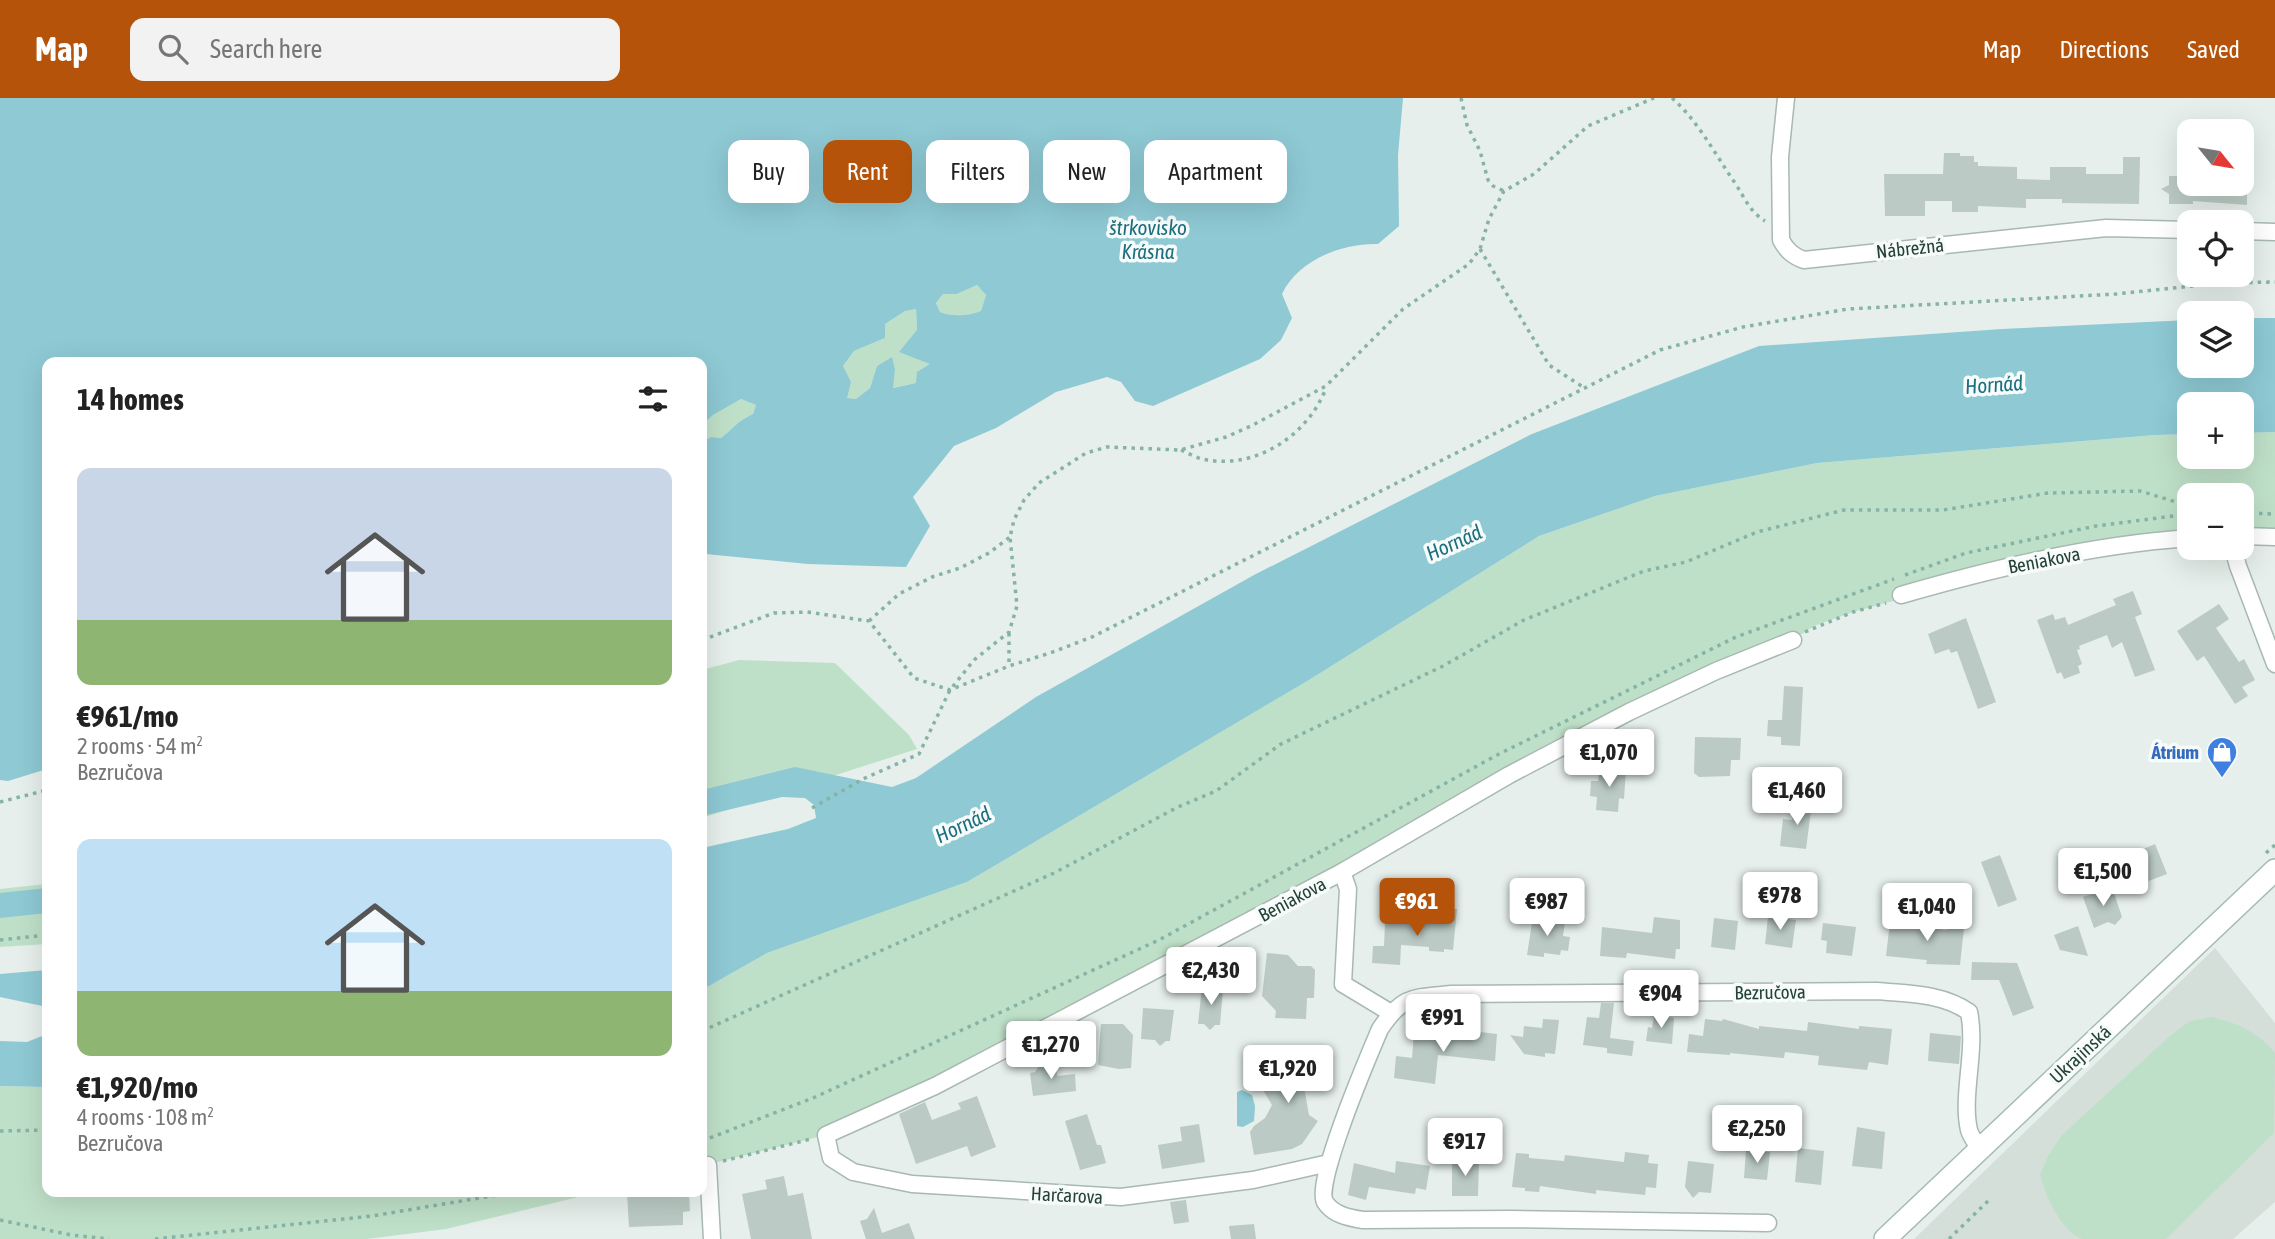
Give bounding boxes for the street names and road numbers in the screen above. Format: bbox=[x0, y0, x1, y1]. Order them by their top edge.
street label: Nábrežná bbox=[1875, 233, 1945, 263]
street label: Beniakova bbox=[2006, 542, 2082, 578]
street label: Beniakova bbox=[1254, 872, 1330, 926]
street label: Bezručova bbox=[1734, 980, 1806, 1004]
street label: Ukrajinská bbox=[2045, 1020, 2115, 1088]
street label: Harčarova bbox=[1030, 1182, 1104, 1208]

